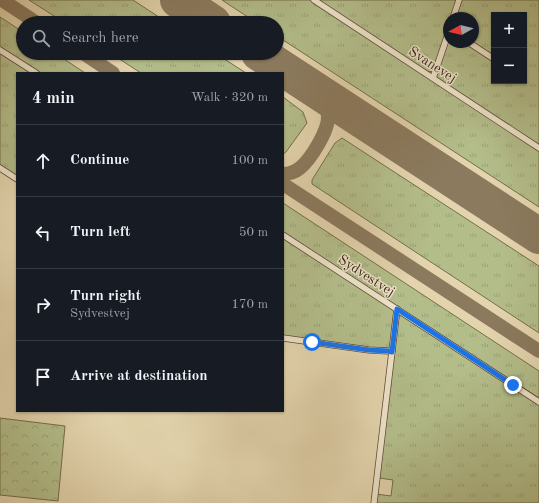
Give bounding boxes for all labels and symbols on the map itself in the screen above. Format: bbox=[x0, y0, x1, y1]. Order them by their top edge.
north arrow bbox=[443, 12, 479, 48]
street label: Svanevej bbox=[406, 44, 459, 85]
street label: Sydvestvej bbox=[336, 252, 397, 299]
route start bbox=[303, 333, 321, 351]
route end bbox=[504, 376, 522, 394]

